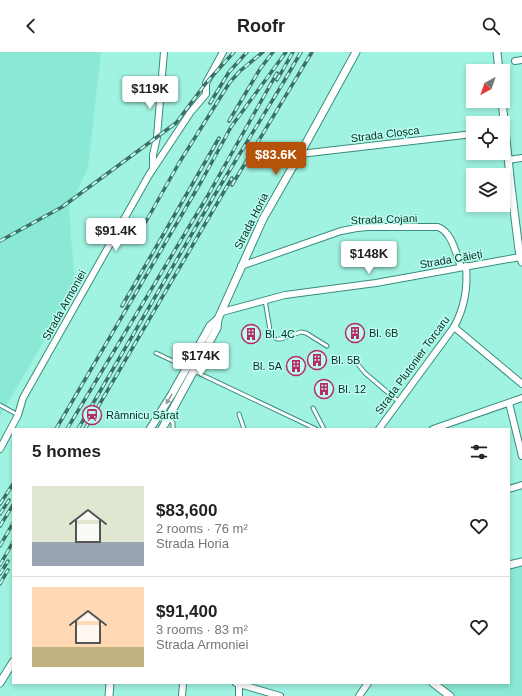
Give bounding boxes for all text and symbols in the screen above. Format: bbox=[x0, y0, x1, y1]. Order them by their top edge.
icon: back bbox=[20, 15, 42, 37]
icon: search bbox=[480, 15, 502, 37]
text: Roofr bbox=[237, 16, 285, 36]
north arrow bbox=[466, 64, 510, 108]
map controls bbox=[466, 64, 510, 212]
pin: $119K bbox=[122, 76, 178, 110]
text: $119K bbox=[131, 81, 169, 96]
button: locate bbox=[466, 116, 510, 160]
street label: Strada Cloșca bbox=[350, 124, 421, 144]
pin: $83.6K bbox=[243, 142, 309, 176]
text: $83.6K bbox=[255, 147, 297, 162]
button: layers bbox=[466, 168, 510, 212]
street label: Strada Horia bbox=[232, 190, 271, 251]
street label: Strada Cojani bbox=[350, 212, 418, 226]
pin: $91.4K bbox=[83, 218, 149, 252]
text: $91.4K bbox=[95, 223, 137, 238]
pin: $148K bbox=[341, 241, 397, 275]
text: $148K bbox=[350, 246, 388, 261]
street label: Strada Căieți bbox=[419, 248, 483, 270]
street label: Strada Armoniei bbox=[40, 268, 88, 342]
street label: Strada Plutonier Torcaru bbox=[372, 314, 452, 416]
building icon: Bl. 6B bbox=[344, 322, 366, 344]
building icon: Bl. 4C bbox=[240, 323, 262, 345]
place label: Bl. 6B bbox=[369, 327, 398, 339]
place label: Bl. 4C bbox=[265, 328, 295, 340]
pin: $174K bbox=[173, 343, 229, 377]
text: $174K bbox=[182, 348, 220, 363]
building icon: Bl. 5B bbox=[306, 349, 328, 371]
place label: Bl. 5B bbox=[331, 354, 360, 366]
building icon: Bl. 5A bbox=[285, 355, 307, 377]
place label: Bl. 5A bbox=[253, 360, 283, 372]
building icon: Bl. 12 bbox=[313, 378, 335, 400]
place label: Bl. 12 bbox=[338, 383, 366, 395]
one-way arrow bbox=[165, 393, 172, 405]
station icon: Râmnicu Sărat bbox=[81, 404, 103, 426]
place label: Râmnicu Sărat bbox=[106, 409, 179, 421]
icon: filters bbox=[468, 441, 490, 463]
text: 5 homes bbox=[32, 442, 101, 461]
text: $83,600 bbox=[156, 501, 217, 520]
icon: home bbox=[64, 502, 112, 550]
icon: heart bbox=[468, 515, 490, 537]
text: 2 rooms · 76 m² bbox=[156, 521, 248, 536]
text: Strada Horia bbox=[156, 536, 229, 551]
text: $91,400 bbox=[156, 602, 217, 621]
icon: home bbox=[64, 603, 112, 651]
icon: heart bbox=[468, 616, 490, 638]
text: 3 rooms · 83 m² bbox=[156, 622, 248, 637]
text: Strada Armoniei bbox=[156, 637, 249, 652]

